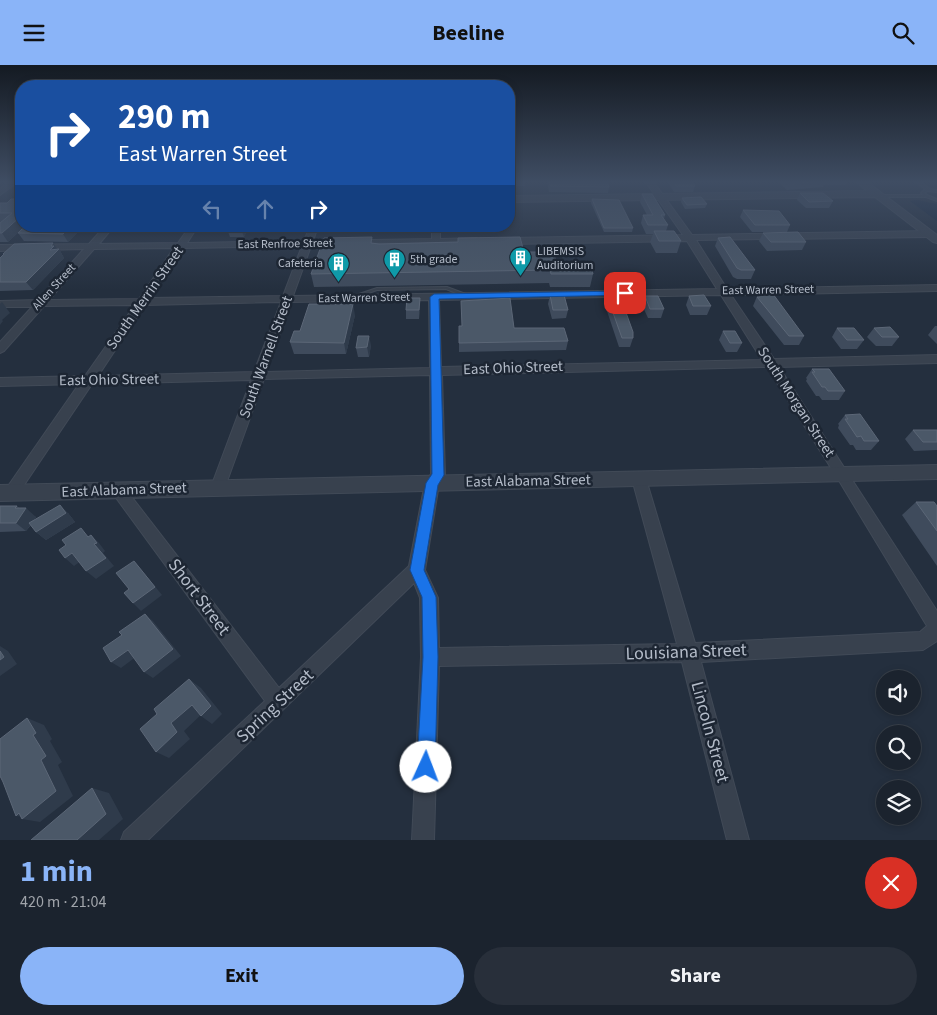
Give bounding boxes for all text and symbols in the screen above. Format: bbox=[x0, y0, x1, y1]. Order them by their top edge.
text: Beeline bbox=[432, 17, 505, 49]
icon: menu bbox=[20, 19, 48, 47]
icon: search bbox=[889, 19, 917, 47]
text: 290 m bbox=[118, 92, 210, 142]
icon: right bbox=[35, 100, 100, 165]
text: East Warren Street bbox=[118, 138, 287, 170]
icon: left bbox=[198, 195, 226, 223]
icon: ahead bbox=[251, 195, 279, 223]
icon: right bbox=[304, 195, 332, 223]
street label: East Renfroe Street bbox=[237, 235, 333, 253]
street label: South Merrin Street bbox=[101, 242, 189, 354]
place label: LIBEMSIS Auditorium bbox=[537, 243, 594, 274]
building icon: LIBEMSIS Auditorium bbox=[509, 246, 533, 277]
building icon: 5th grade bbox=[382, 247, 406, 278]
building icon: Cafeteria bbox=[327, 251, 351, 282]
place label: 5th grade bbox=[410, 251, 458, 268]
place label: Cafeteria bbox=[278, 255, 323, 272]
street label: Allen Street bbox=[28, 260, 80, 314]
pin bbox=[604, 272, 646, 314]
icon: arrive bbox=[611, 279, 639, 307]
street label: East Warren Street bbox=[722, 281, 814, 299]
street label: East Warren Street bbox=[318, 289, 410, 307]
street label: South Warnell Street bbox=[234, 293, 298, 421]
street label: South Morgan Street bbox=[752, 342, 840, 462]
street label: East Ohio Street bbox=[463, 356, 563, 380]
street label: East Ohio Street bbox=[59, 369, 159, 391]
street label: East Alabama Street bbox=[465, 469, 591, 493]
street label: East Alabama Street bbox=[61, 477, 187, 503]
street label: Short Street bbox=[162, 553, 236, 641]
street label: Louisiana Street bbox=[625, 637, 747, 667]
street label: Spring Street bbox=[231, 663, 319, 749]
map controls bbox=[876, 670, 921, 825]
button: sound bbox=[876, 670, 921, 715]
street label: Lincoln Street bbox=[684, 679, 736, 785]
button: search bbox=[876, 725, 921, 770]
position arrow bbox=[399, 740, 451, 792]
button: layers bbox=[876, 780, 921, 825]
text: 1 min bbox=[20, 850, 93, 893]
button: close bbox=[865, 857, 917, 909]
text: 420 m · 21:04 bbox=[20, 891, 107, 913]
button: Exit bbox=[20, 947, 464, 1005]
button: Share bbox=[474, 947, 917, 1005]

